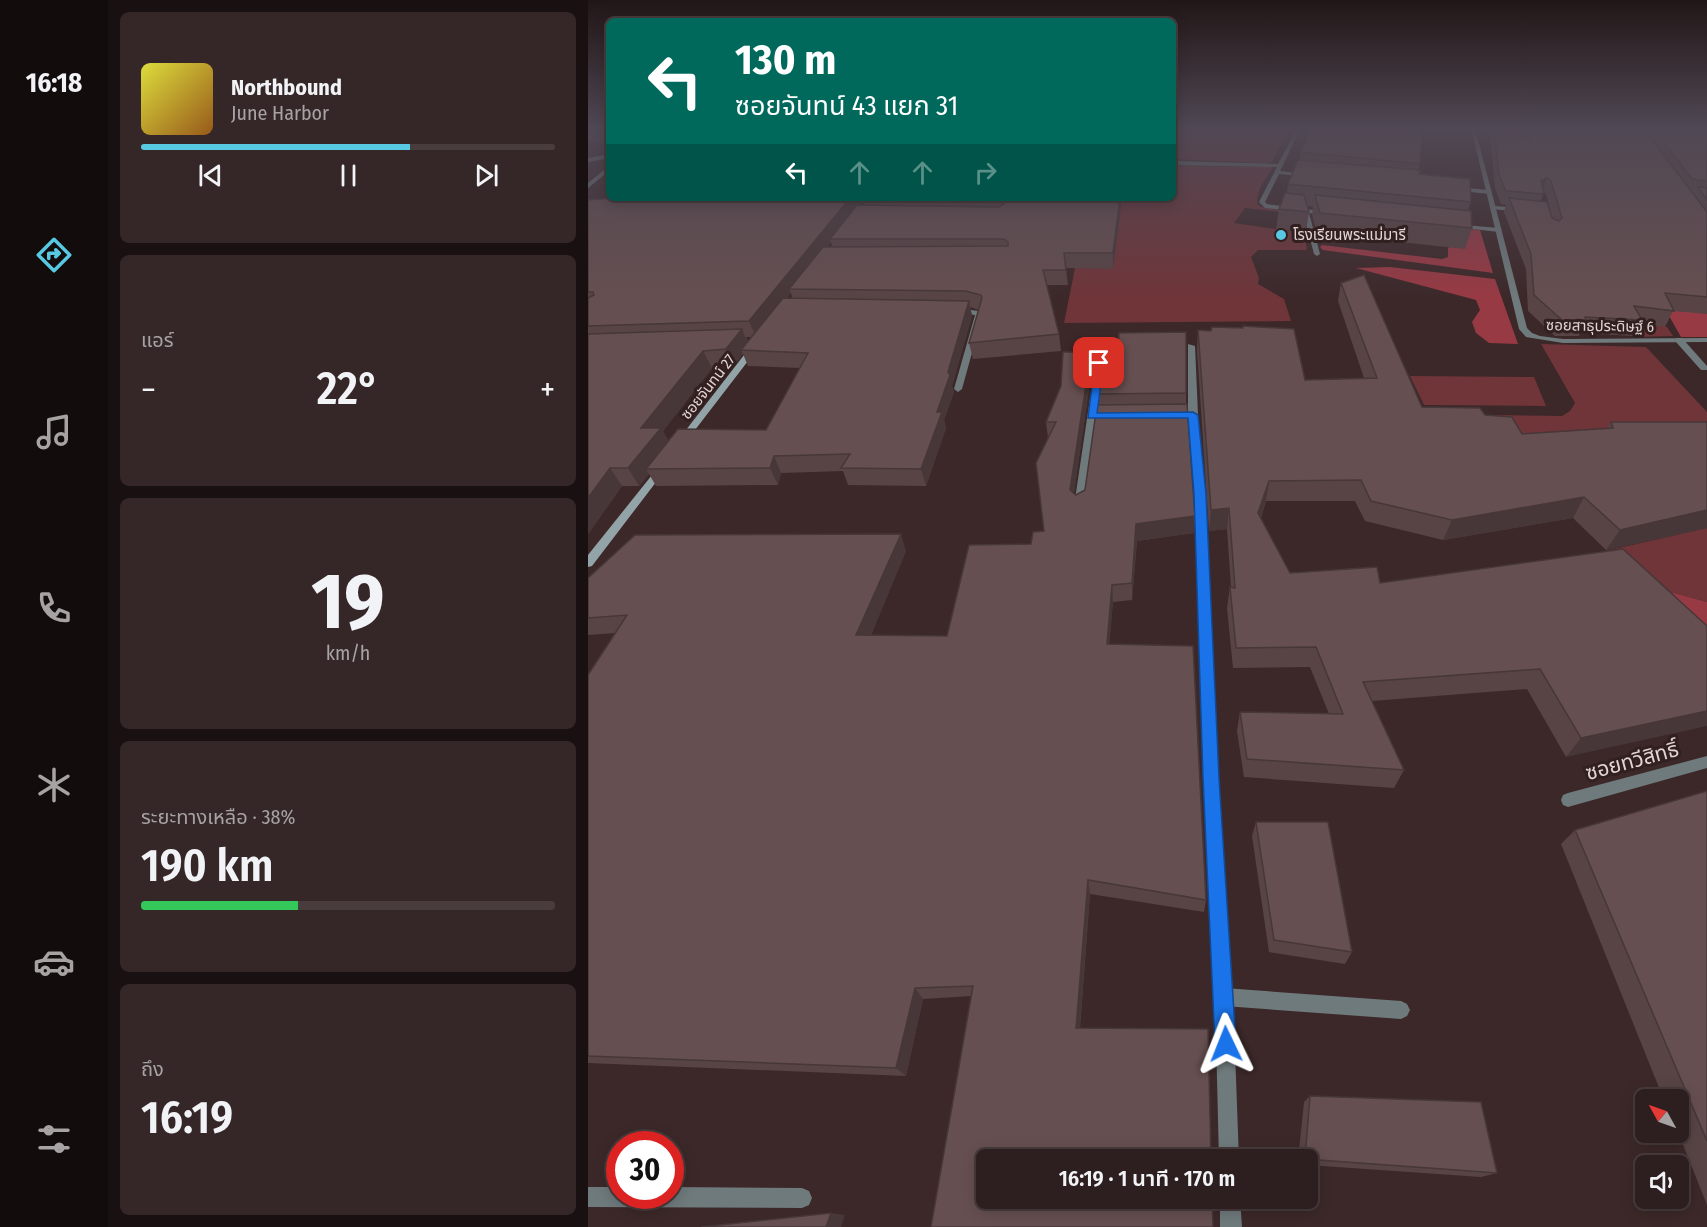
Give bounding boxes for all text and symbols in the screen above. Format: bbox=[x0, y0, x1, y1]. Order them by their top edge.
text: 130 m bbox=[735, 35, 836, 85]
icon: left bbox=[636, 42, 714, 120]
text: 16:18 bbox=[26, 67, 82, 99]
text: Northbound bbox=[231, 74, 342, 101]
text: ซอยจันทน์ 43 แยก 31 bbox=[735, 90, 958, 122]
text: June Harbor bbox=[231, 101, 329, 125]
icon: left bbox=[780, 156, 813, 189]
icon: ahead bbox=[843, 156, 876, 189]
icon: ahead bbox=[906, 156, 939, 189]
icon: right bbox=[969, 156, 1002, 189]
icon: previous bbox=[194, 159, 227, 192]
icon: pause bbox=[332, 159, 365, 192]
icon: next bbox=[470, 159, 503, 192]
place label: โรงเรียนพระแม่มารี bbox=[1293, 226, 1406, 244]
marker: โรงเรียนพระแม่มารี bbox=[1274, 228, 1288, 242]
icon: directions bbox=[33, 234, 75, 276]
street label: ซอยสาธุประดิษฐ์ 6 bbox=[1546, 316, 1654, 336]
text: แอร์ bbox=[141, 328, 173, 352]
pin bbox=[1073, 337, 1124, 388]
icon: arrive bbox=[1082, 346, 1115, 379]
street label: ซอยจันทน์ 27 bbox=[677, 351, 739, 423]
text: 22° bbox=[317, 362, 379, 416]
text: − bbox=[141, 370, 156, 410]
text: + bbox=[540, 370, 555, 410]
icon: music bbox=[33, 411, 75, 453]
text: 19 bbox=[311, 555, 385, 649]
icon: phone bbox=[33, 587, 75, 629]
text: km/h bbox=[326, 641, 370, 665]
street label: ซอยทวีสิทธิ์ bbox=[1582, 736, 1682, 786]
icon: climate bbox=[33, 764, 75, 806]
text: ระยะทางเหลือ · 38% bbox=[141, 805, 295, 829]
text: 190 km bbox=[141, 839, 273, 893]
icon: car bbox=[33, 941, 75, 983]
position arrow bbox=[1194, 1012, 1258, 1076]
text: ถึง bbox=[141, 1057, 164, 1081]
north arrow bbox=[1635, 1089, 1689, 1143]
map controls bbox=[1635, 1089, 1689, 1209]
text: 16:19 bbox=[141, 1091, 233, 1145]
icon: filters bbox=[33, 1118, 75, 1160]
speed limit sign: 30 bbox=[606, 1131, 684, 1209]
button: sound bbox=[1635, 1155, 1689, 1209]
text: 16:19 · 1 นาที · 170 m bbox=[1059, 1165, 1235, 1192]

